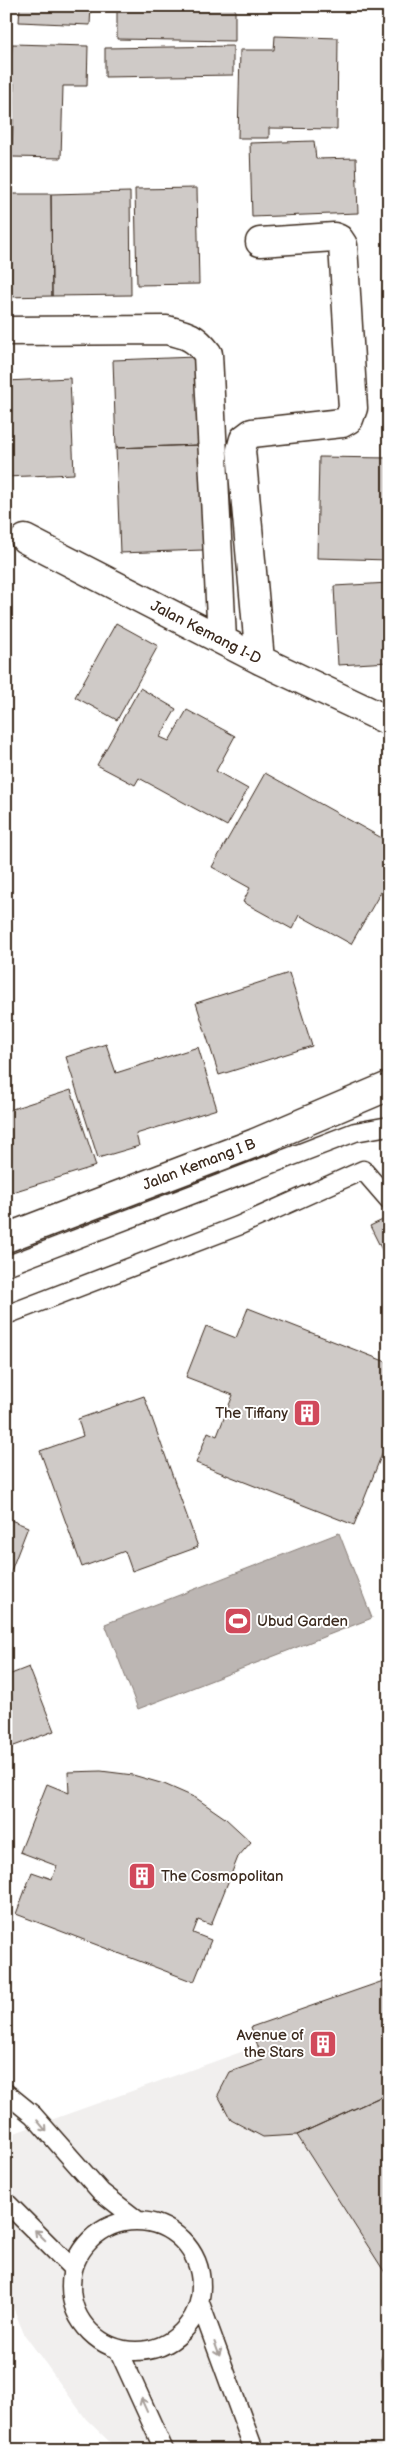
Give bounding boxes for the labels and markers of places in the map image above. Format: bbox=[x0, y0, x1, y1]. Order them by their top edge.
building icon: The Tiffany bbox=[292, 1398, 322, 1428]
place label: The Tiffany bbox=[215, 1404, 288, 1423]
sports icon: Ubud Garden bbox=[223, 1606, 253, 1636]
place label: Ubud Garden bbox=[257, 1612, 348, 1631]
building icon: The Cosmopolitan bbox=[127, 1861, 157, 1891]
place label: The Cosmopolitan bbox=[161, 1867, 284, 1886]
place label: Avenue of the Stars bbox=[237, 2026, 305, 2062]
building icon: Avenue of the Stars bbox=[308, 2029, 338, 2059]

